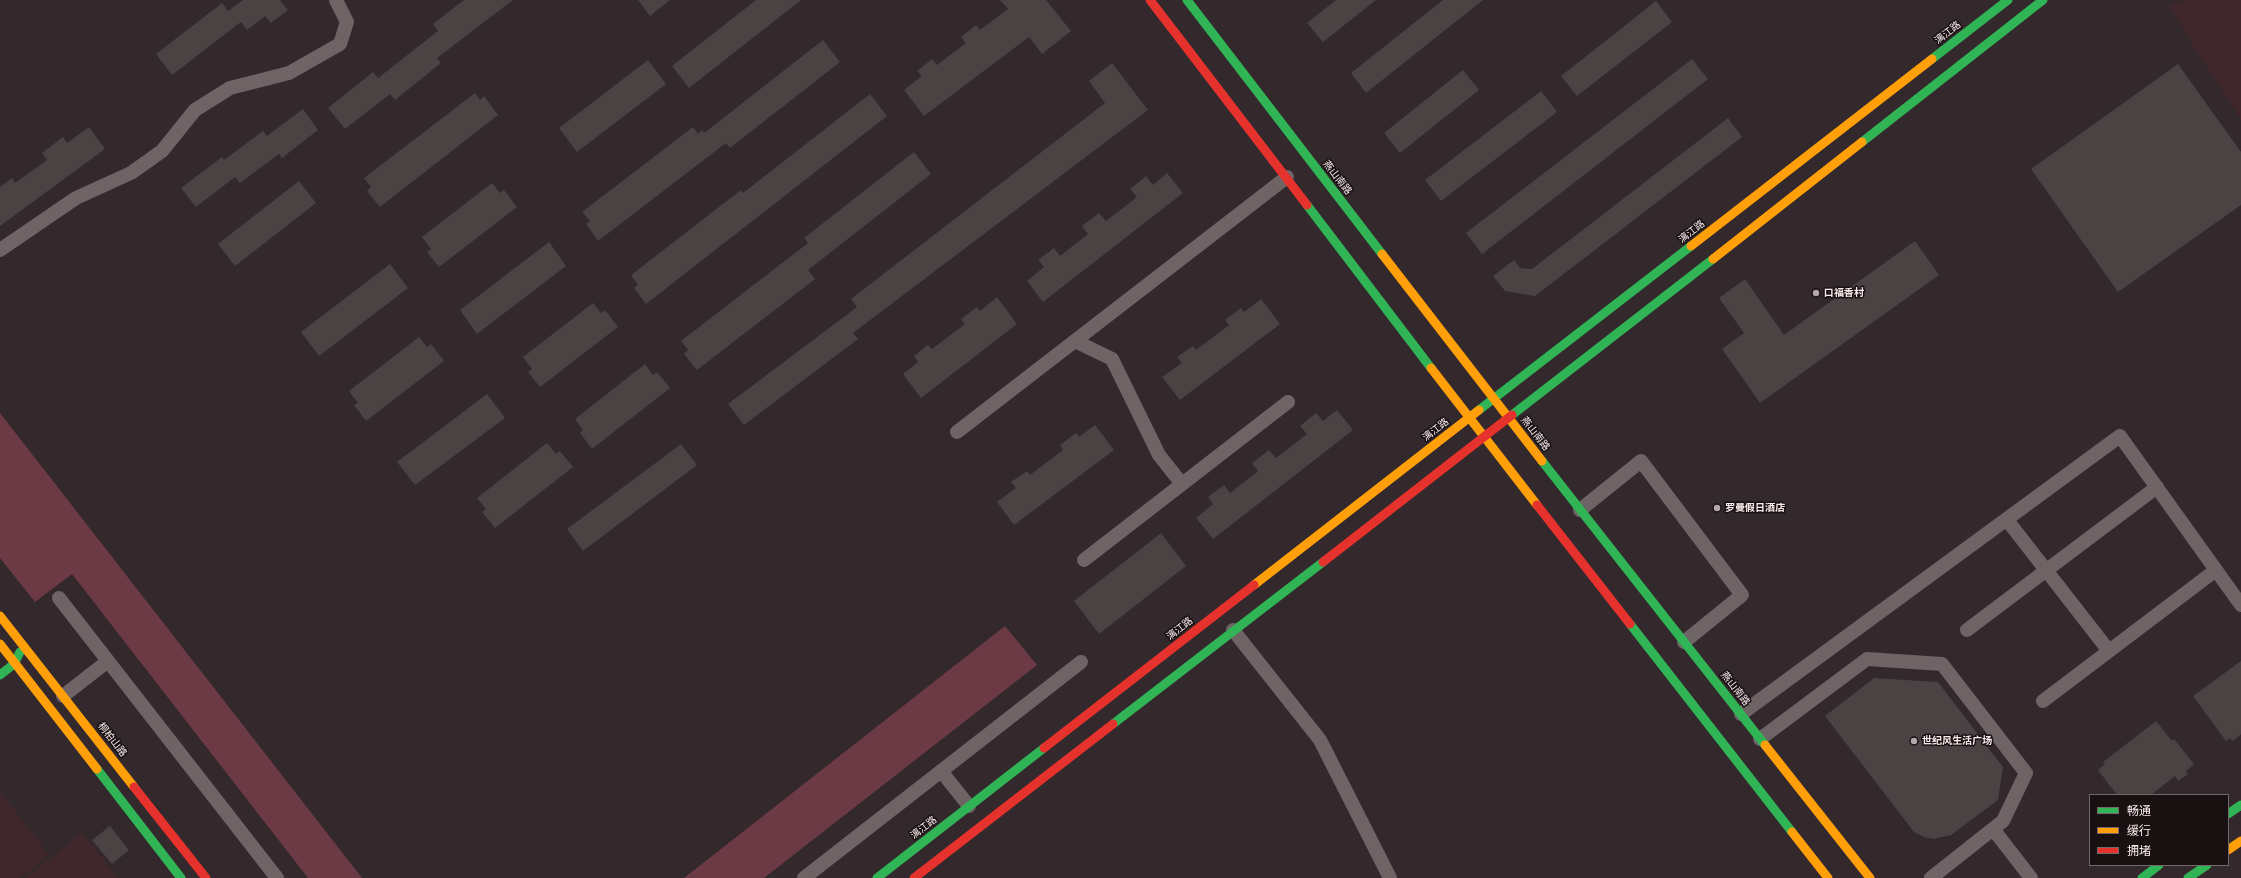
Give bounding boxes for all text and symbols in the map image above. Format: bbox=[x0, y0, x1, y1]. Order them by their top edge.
street label: 漓江路 bbox=[1932, 19, 1964, 47]
street label: 燕山南路 bbox=[1320, 159, 1354, 197]
street label: 漓江路 bbox=[1676, 218, 1708, 246]
place label: 口福香村 bbox=[1824, 287, 1864, 299]
marker: 口福香村 bbox=[1811, 288, 1821, 298]
street label: 燕山南路 bbox=[1518, 415, 1552, 453]
street label: 漓江路 bbox=[1420, 416, 1452, 444]
place label: 罗曼假日酒店 bbox=[1725, 502, 1785, 514]
marker: 罗曼假日酒店 bbox=[1712, 503, 1722, 513]
street label: 漓江路 bbox=[1164, 615, 1196, 643]
street label: 燕山南路 bbox=[1718, 670, 1752, 708]
street label: 桐柏山路 bbox=[95, 721, 129, 759]
place label: 世纪风生活广场 bbox=[1922, 735, 1992, 747]
marker: 世纪风生活广场 bbox=[1909, 736, 1919, 746]
legend bbox=[2089, 794, 2229, 866]
text: 畅通 bbox=[2127, 804, 2151, 819]
street label: 漓江路 bbox=[908, 814, 940, 842]
text: 缓行 bbox=[2127, 824, 2151, 839]
text: 拥堵 bbox=[2127, 844, 2151, 859]

